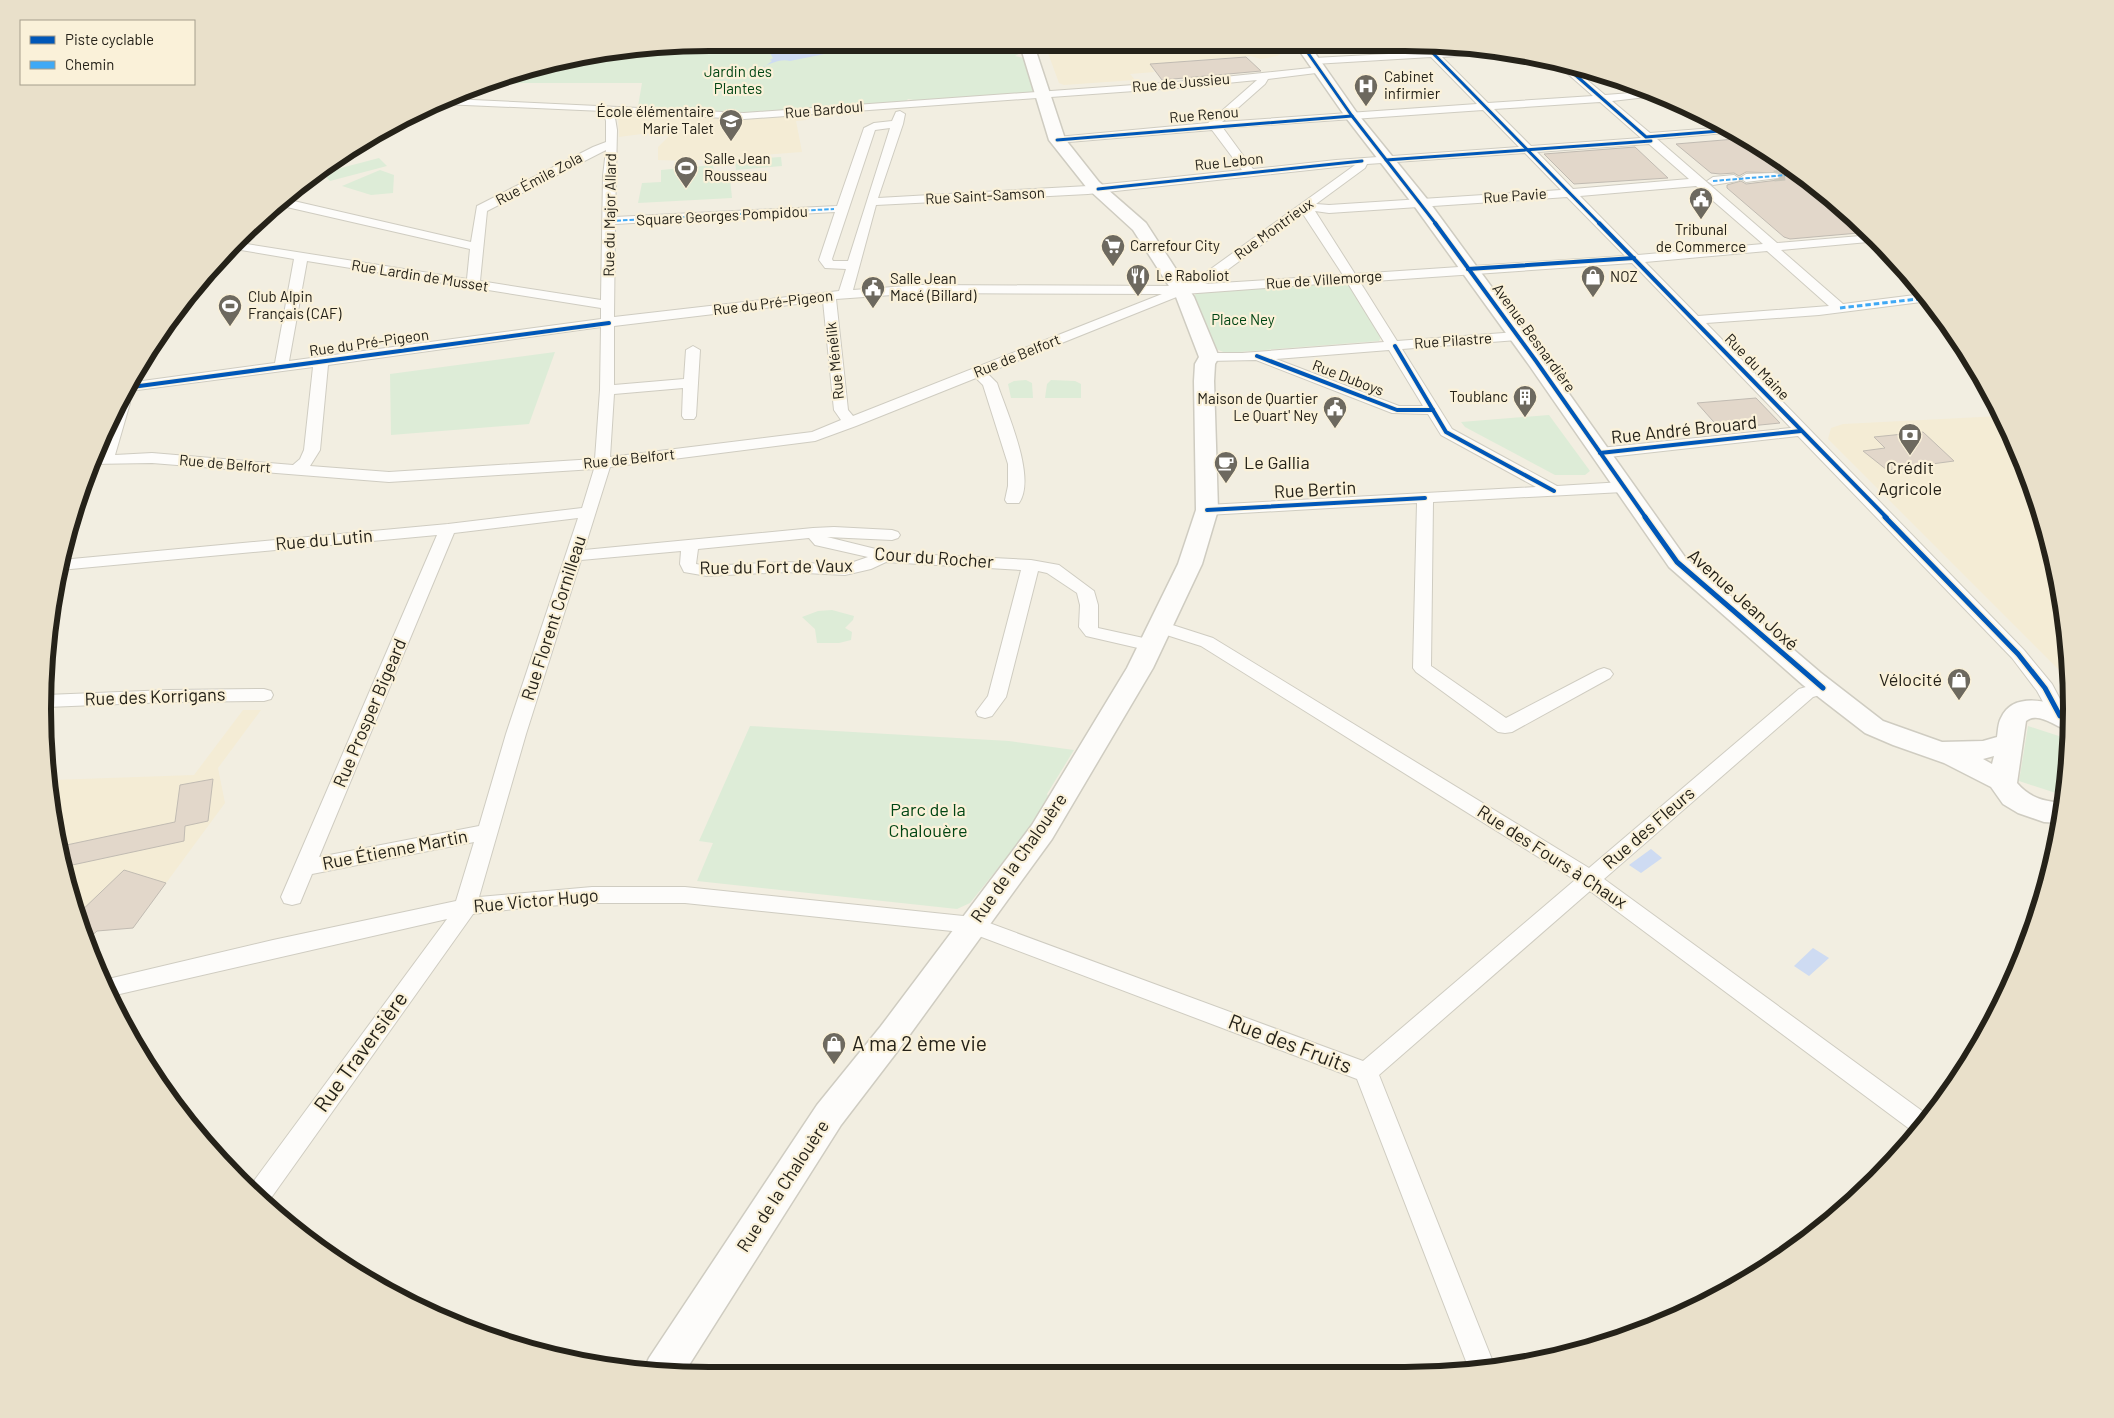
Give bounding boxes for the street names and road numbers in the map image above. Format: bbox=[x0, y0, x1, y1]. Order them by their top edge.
street label: Rue de Jussieu bbox=[1131, 69, 1231, 95]
street label: Rue Bardoul bbox=[784, 97, 864, 121]
street label: Rue Renou bbox=[1168, 102, 1239, 126]
street label: Rue Émile Zola bbox=[492, 148, 585, 208]
street label: Rue Lebon bbox=[1194, 148, 1264, 174]
street label: Rue du Major Allard bbox=[599, 153, 619, 277]
street label: Rue Saint-Samson bbox=[925, 183, 1045, 207]
street label: Rue Pavie bbox=[1483, 184, 1547, 206]
street label: Rue Montrieux bbox=[1230, 194, 1316, 263]
street label: Square Georges Pompidou bbox=[636, 202, 808, 228]
street label: Rue Lardin de Musset bbox=[350, 255, 490, 295]
street label: Rue de Villemorge bbox=[1265, 266, 1383, 292]
street label: Avenue Besnardière bbox=[1489, 280, 1580, 395]
street label: Rue du Pré-Pigeon bbox=[712, 286, 834, 318]
street label: Rue Ménélik bbox=[821, 321, 847, 401]
street label: Rue du Pré-Pigeon bbox=[308, 325, 430, 359]
street label: Rue Pilastre bbox=[1413, 328, 1493, 352]
street label: Rue de Belfort bbox=[971, 329, 1063, 381]
street label: Rue du Maine bbox=[1721, 329, 1794, 403]
street label: Rue Duboys bbox=[1310, 355, 1387, 399]
street label: Rue André Brouard bbox=[1610, 410, 1758, 448]
street label: Rue de Belfort bbox=[582, 444, 676, 472]
street label: Rue de Belfort bbox=[178, 450, 272, 476]
street label: Rue Bertin bbox=[1273, 476, 1357, 502]
street label: Rue du Lutin bbox=[274, 524, 374, 554]
street label: Rue Florent Cornilleau bbox=[516, 532, 590, 703]
street label: Cour du Rocher bbox=[874, 542, 995, 572]
street label: Avenue Jean Joxé bbox=[1684, 544, 1803, 655]
street label: Rue du Fort de Vaux bbox=[699, 554, 853, 578]
street label: Rue Prosper Bigeard bbox=[328, 635, 410, 790]
street label: Rue des Korrigans bbox=[84, 683, 226, 709]
street label: Rue des Fleurs bbox=[1598, 782, 1699, 873]
street label: Rue de la Chalouère bbox=[965, 788, 1071, 926]
street label: Rue des Fours à Chaux bbox=[1474, 800, 1632, 913]
street label: Rue Étienne Martin bbox=[320, 824, 469, 874]
street label: Rue Victor Hugo bbox=[472, 884, 599, 916]
street label: Rue Traversière bbox=[308, 986, 412, 1116]
street label: Rue des Fruits bbox=[1225, 1008, 1356, 1078]
street label: Rue de la Chalouère bbox=[731, 1115, 833, 1256]

